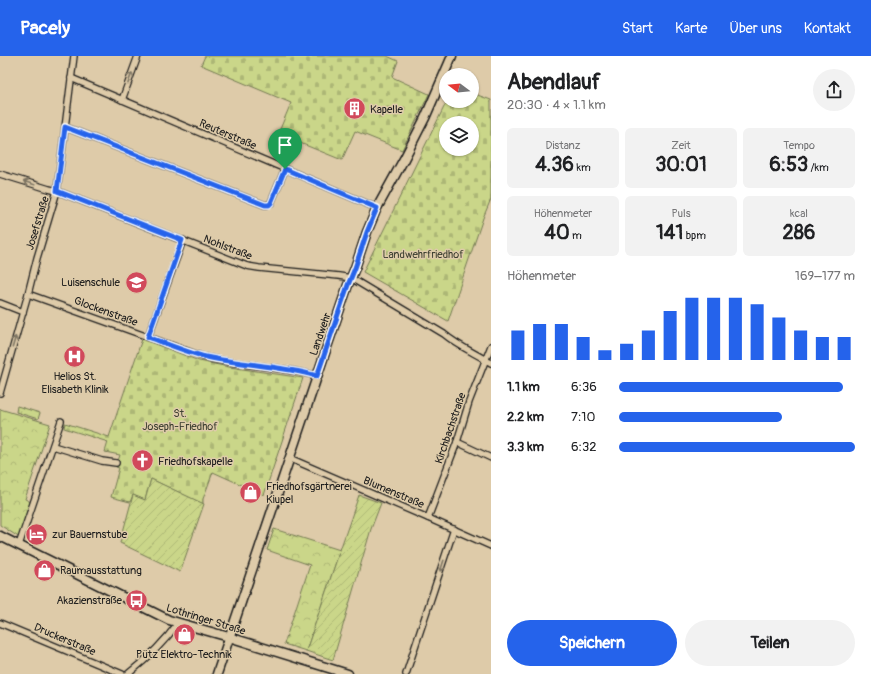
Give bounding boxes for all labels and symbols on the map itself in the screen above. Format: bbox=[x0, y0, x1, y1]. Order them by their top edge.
north arrow bbox=[439, 68, 479, 108]
one-way arrow bbox=[127, 72, 134, 85]
building icon: Kapelle bbox=[341, 96, 367, 122]
place label: Kapelle bbox=[370, 103, 404, 116]
street label: Reuterstraße bbox=[197, 117, 259, 153]
pin bbox=[268, 128, 302, 169]
one-way arrow bbox=[22, 179, 35, 186]
street label: Josefstraße bbox=[23, 194, 52, 252]
street label: Nohlstraße bbox=[202, 232, 254, 263]
park label: Landwehrfriedhof bbox=[382, 248, 464, 261]
school or university icon: Luisenschule bbox=[123, 269, 149, 295]
place label: Luisenschule bbox=[61, 276, 121, 289]
street label: Glockenstraße bbox=[72, 294, 140, 329]
street label: Landwehr bbox=[307, 311, 334, 357]
one-way arrow bbox=[11, 335, 18, 348]
hospital icon: Helios St. Elisabeth Klinik bbox=[62, 343, 88, 369]
place label: Helios St. Elisabeth Klinik bbox=[41, 370, 109, 396]
street label: Kirchbachstraße bbox=[432, 390, 469, 465]
park label: St. Joseph-Friedhof bbox=[142, 407, 218, 433]
church icon: Friedhofskapelle bbox=[129, 448, 155, 474]
place label: Friedhofskapelle bbox=[158, 455, 233, 468]
street label: Blumenstraße bbox=[361, 474, 427, 511]
shop icon: Friedhofsgärtnerei Kiupel bbox=[238, 479, 264, 505]
place label: Friedhofsgärtnerei Kiupel bbox=[266, 480, 352, 506]
hotel icon: zur Bauernstube bbox=[23, 521, 49, 547]
place label: zur Bauernstube bbox=[52, 528, 128, 541]
shop icon: Raumausstattung bbox=[32, 557, 58, 583]
one-way arrow bbox=[437, 560, 445, 572]
place label: Raumausstattung bbox=[60, 564, 142, 577]
bus stop icon: Akazienstraße bbox=[124, 587, 150, 613]
place label: Akazienstraße bbox=[56, 594, 123, 607]
street label: Lothringer Straße bbox=[165, 601, 248, 638]
street label: Druckerstraße bbox=[32, 621, 98, 659]
shop icon: Pütz Elektro-Technik bbox=[171, 621, 197, 647]
place label: Pütz Elektro-Technik bbox=[136, 648, 232, 661]

